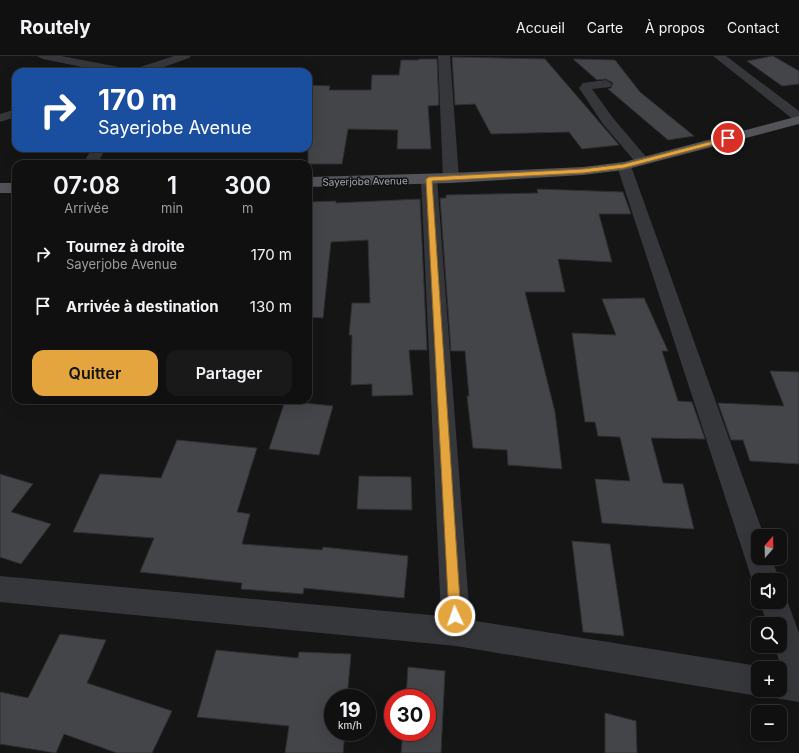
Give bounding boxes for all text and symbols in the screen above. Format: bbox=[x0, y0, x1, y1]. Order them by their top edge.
text: Routely bbox=[20, 16, 91, 39]
text: Accueil bbox=[516, 19, 565, 36]
text: Carte bbox=[587, 19, 623, 36]
text: À propos bbox=[645, 19, 705, 36]
text: Contact bbox=[727, 19, 779, 36]
text: 170 m bbox=[98, 83, 177, 117]
icon: right bbox=[32, 84, 84, 136]
text: Sayerjobe Avenue bbox=[98, 117, 252, 138]
pin bbox=[711, 121, 745, 155]
icon: arrive bbox=[717, 127, 739, 149]
text: 07:08 bbox=[53, 171, 120, 200]
text: 1 bbox=[167, 171, 177, 200]
text: 300 bbox=[224, 171, 271, 200]
street label: Sayerjobe Avenue bbox=[322, 174, 408, 188]
text: Arrivée bbox=[64, 200, 109, 216]
text: min bbox=[161, 200, 183, 216]
text: m bbox=[242, 200, 253, 216]
text: Tournez à droite bbox=[66, 237, 185, 256]
icon: right bbox=[32, 243, 54, 265]
text: 170 m bbox=[251, 245, 292, 264]
text: Sayerjobe Avenue bbox=[66, 256, 177, 272]
icon: arrive bbox=[32, 295, 54, 317]
text: Arrivée à destination bbox=[66, 297, 219, 316]
text: 130 m bbox=[250, 297, 292, 316]
button: Quitter bbox=[32, 350, 158, 396]
button: Partager bbox=[166, 350, 292, 396]
north arrow bbox=[751, 529, 787, 565]
map controls bbox=[751, 529, 787, 741]
button: sound bbox=[751, 573, 787, 609]
position arrow bbox=[434, 595, 476, 637]
button: search bbox=[751, 617, 787, 653]
button: + bbox=[751, 661, 787, 697]
speed limit sign: 30 bbox=[384, 689, 436, 741]
text: 19 bbox=[339, 698, 361, 722]
button: − bbox=[751, 705, 787, 741]
text: km/h bbox=[338, 719, 362, 731]

